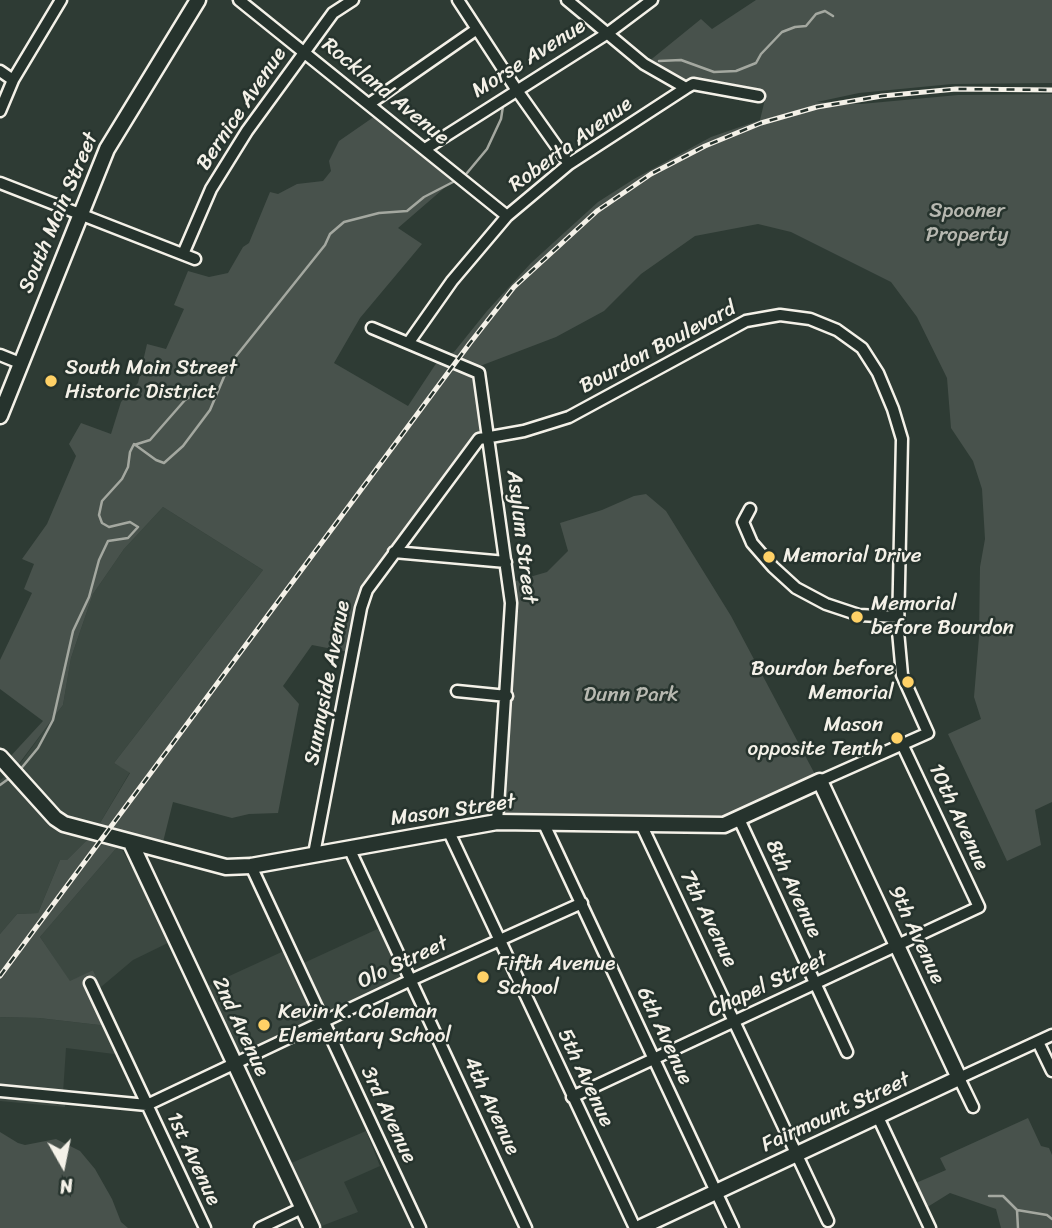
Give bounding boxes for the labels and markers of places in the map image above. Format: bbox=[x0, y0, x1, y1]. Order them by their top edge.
place label: South Main Street Historic District bbox=[65, 356, 237, 406]
marker: South Main Street Historic District bbox=[43, 373, 59, 389]
place label: Memorial Drive bbox=[783, 544, 922, 570]
marker: Memorial Drive bbox=[761, 549, 777, 565]
place label: Memorial before Bourdon bbox=[871, 592, 1014, 642]
marker: Memorial before Bourdon bbox=[849, 609, 865, 625]
place label: Bourdon before Memorial bbox=[751, 657, 894, 707]
marker: Bourdon before Memorial bbox=[900, 674, 916, 690]
place label: Mason opposite Tenth bbox=[748, 713, 883, 763]
marker: Mason opposite Tenth bbox=[889, 730, 905, 746]
place label: Fifth Avenue School bbox=[497, 952, 615, 1002]
marker: Fifth Avenue School bbox=[475, 969, 491, 985]
place label: Kevin K. Coleman Elementary School bbox=[278, 1000, 451, 1050]
marker: Kevin K. Coleman Elementary School bbox=[256, 1017, 272, 1033]

